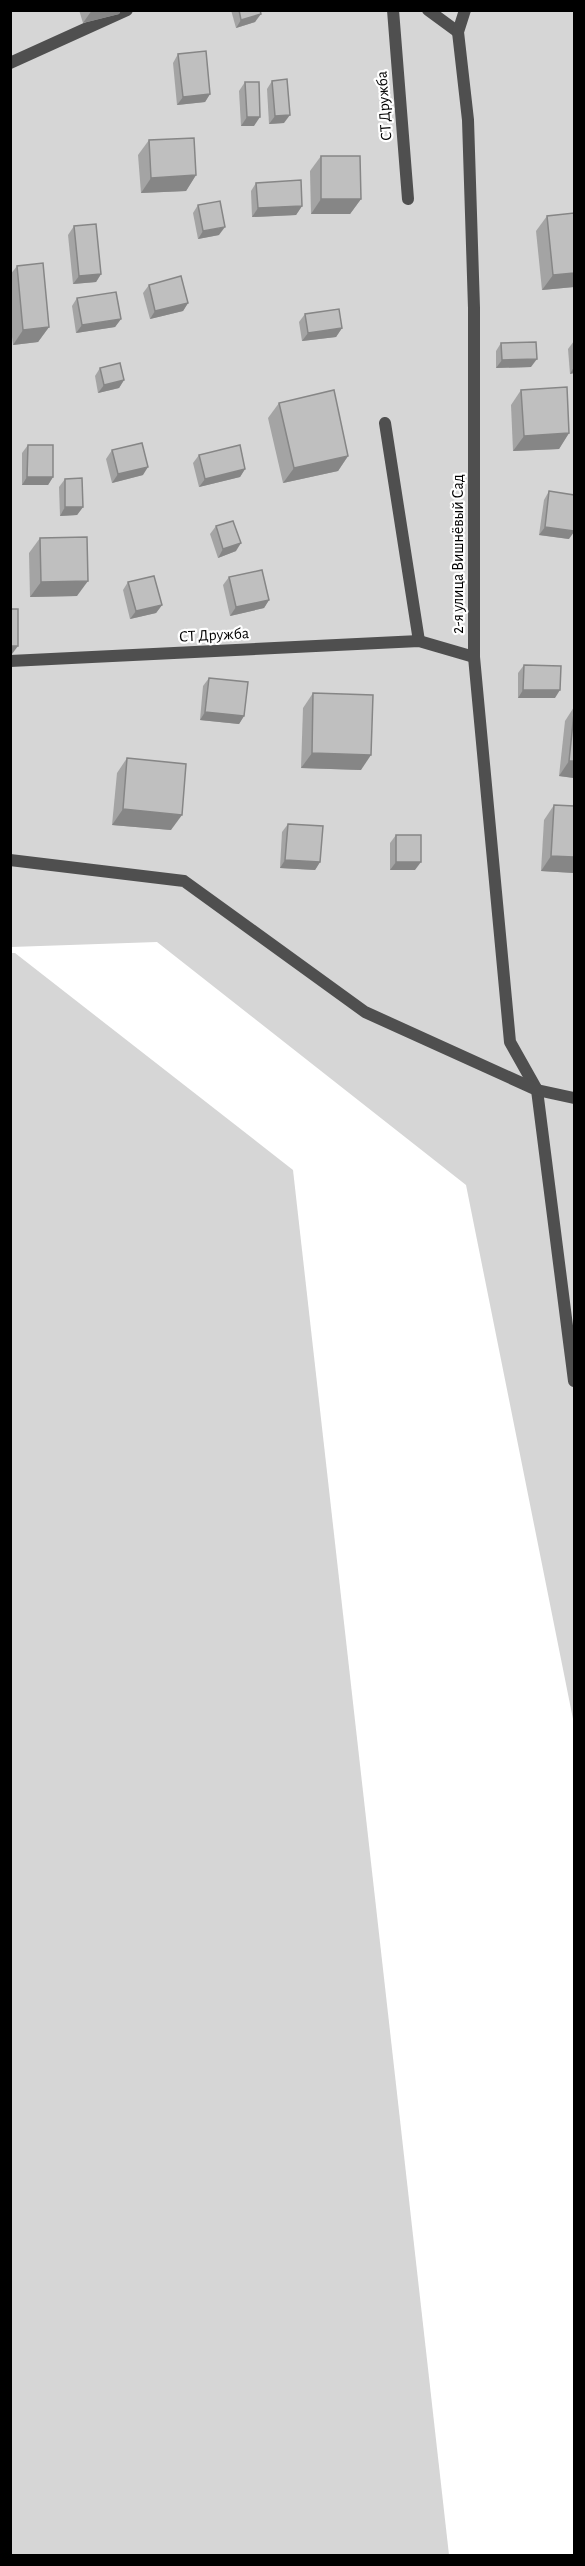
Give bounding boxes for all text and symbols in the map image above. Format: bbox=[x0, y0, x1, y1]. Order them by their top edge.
street label: СТ Дружба bbox=[374, 70, 395, 141]
street label: 2-я улица Вишнёвый Сад bbox=[450, 474, 467, 634]
street label: СТ Дружба bbox=[179, 625, 249, 646]

